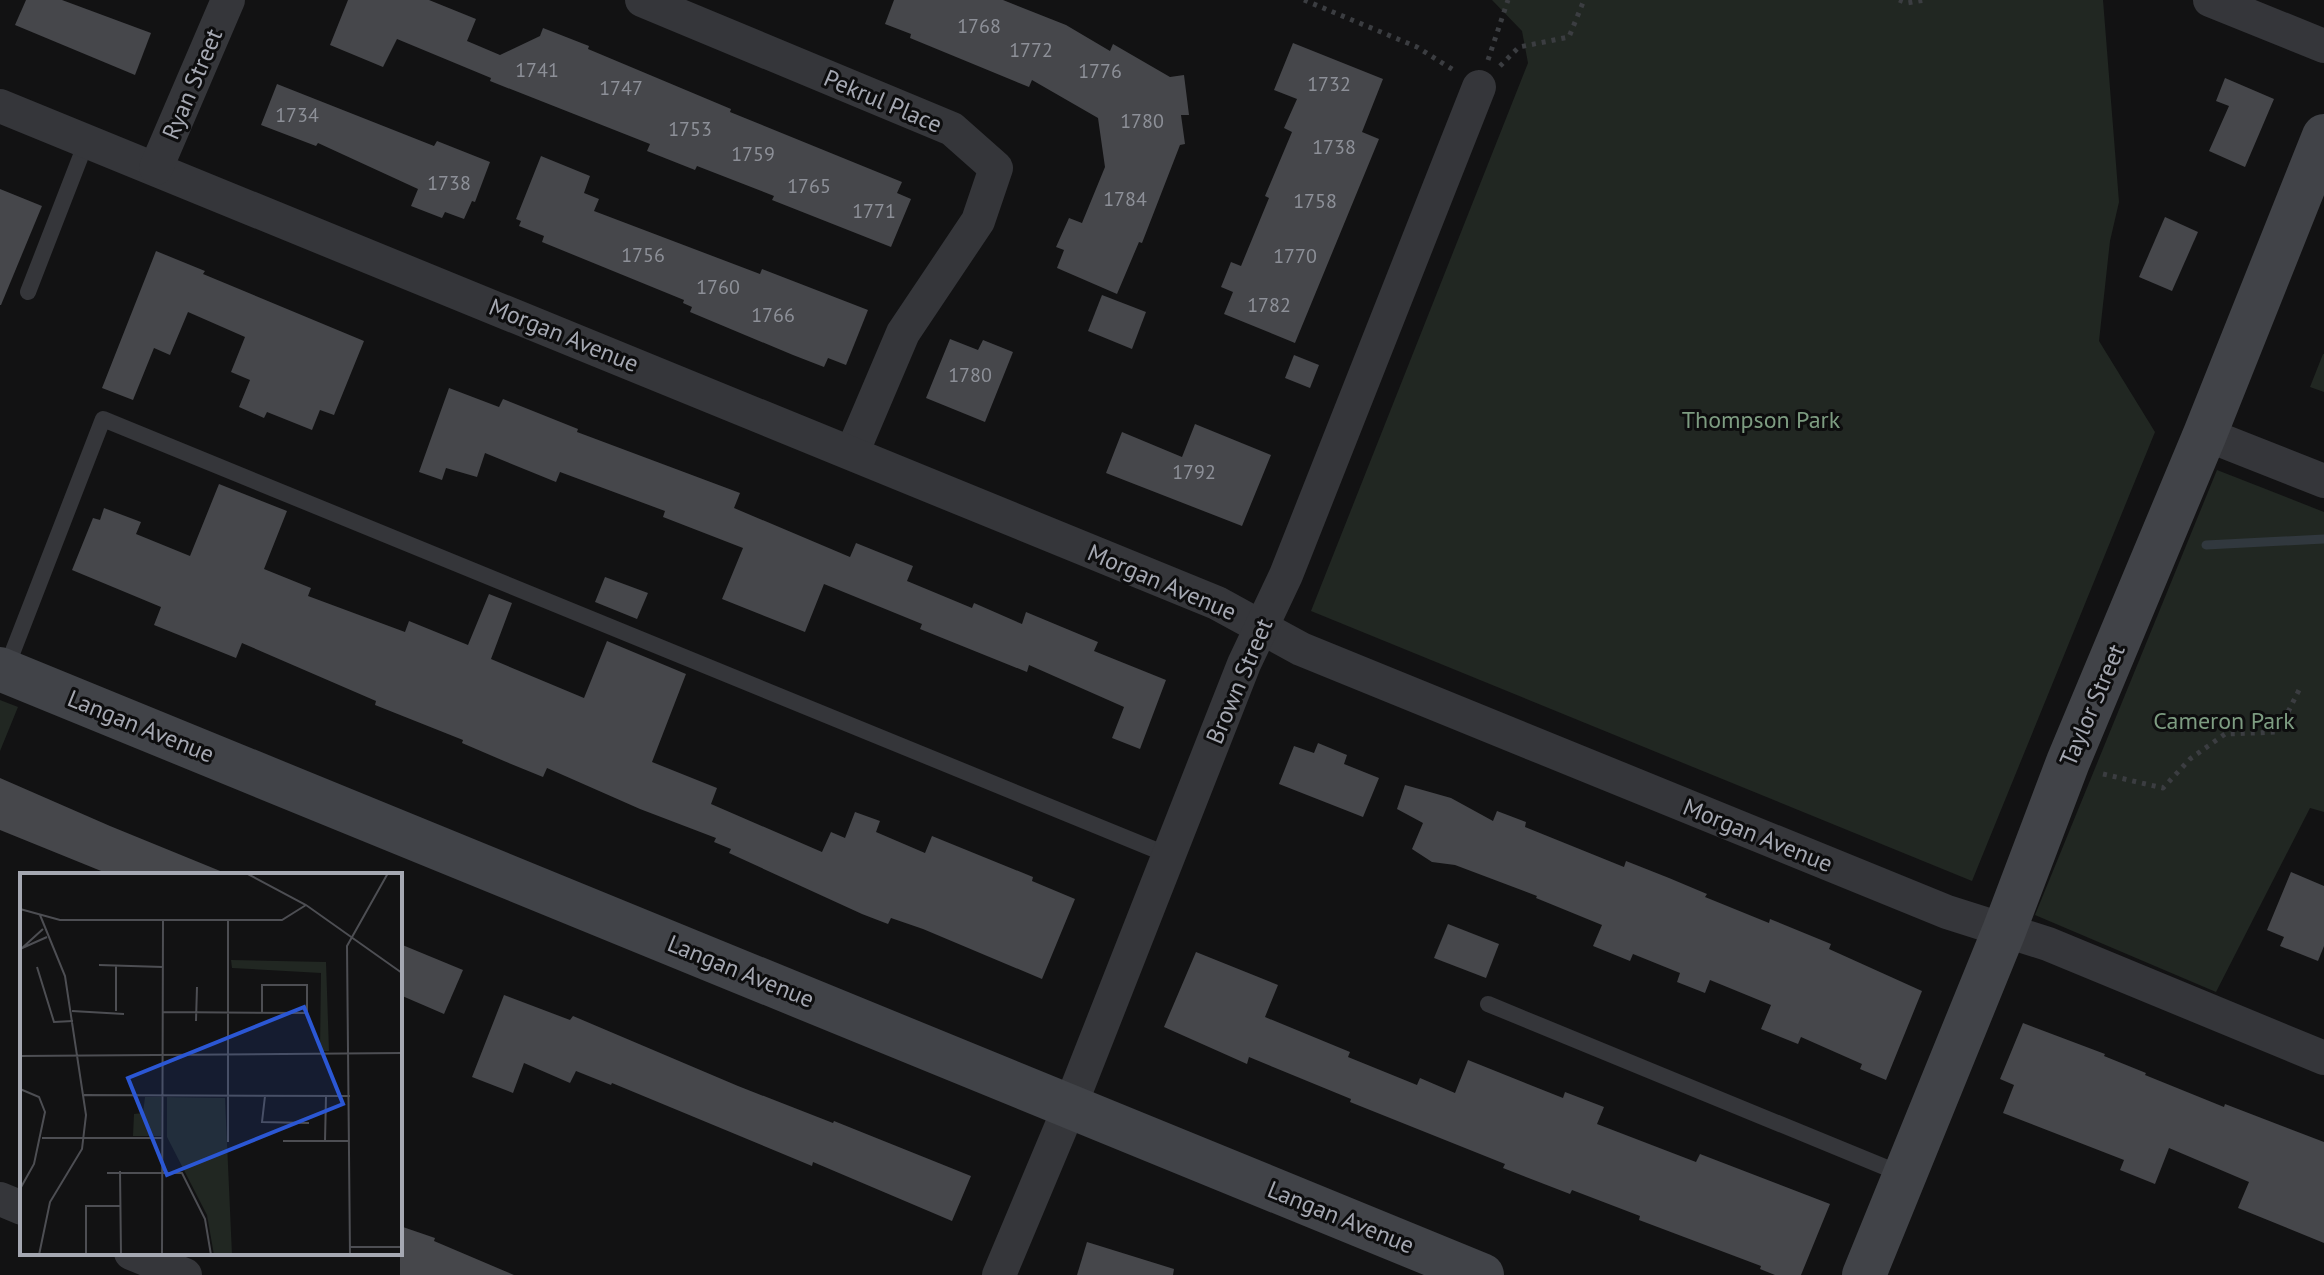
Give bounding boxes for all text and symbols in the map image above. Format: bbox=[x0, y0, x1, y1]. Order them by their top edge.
house number: 1768 bbox=[957, 13, 1001, 39]
street label: Ryan Street bbox=[155, 24, 229, 144]
house number: 1772 bbox=[1009, 37, 1053, 63]
house number: 1741 bbox=[515, 57, 559, 83]
house number: 1776 bbox=[1078, 58, 1122, 84]
street label: Pekrul Place bbox=[819, 62, 947, 140]
house number: 1732 bbox=[1307, 71, 1351, 97]
house number: 1747 bbox=[599, 75, 643, 101]
house number: 1734 bbox=[275, 102, 319, 128]
house number: 1780 bbox=[1120, 108, 1164, 134]
house number: 1753 bbox=[668, 116, 712, 142]
house number: 1738 bbox=[1312, 134, 1356, 160]
house number: 1759 bbox=[731, 141, 775, 167]
house number: 1738 bbox=[427, 170, 471, 196]
house number: 1765 bbox=[787, 173, 831, 199]
house number: 1784 bbox=[1103, 186, 1147, 212]
house number: 1758 bbox=[1293, 188, 1337, 214]
house number: 1771 bbox=[852, 198, 896, 224]
house number: 1756 bbox=[621, 242, 665, 268]
house number: 1770 bbox=[1273, 243, 1317, 269]
house number: 1760 bbox=[696, 274, 740, 300]
street label: Morgan Avenue bbox=[485, 291, 643, 379]
house number: 1782 bbox=[1247, 292, 1291, 318]
house number: 1766 bbox=[751, 302, 795, 328]
house number: 1780 bbox=[948, 362, 992, 388]
park label: Thompson Park bbox=[1682, 404, 1841, 435]
house number: 1792 bbox=[1172, 459, 1216, 485]
street label: Morgan Avenue bbox=[1083, 537, 1241, 627]
street label: Brown Street bbox=[1199, 614, 1279, 748]
street label: Taylor Street bbox=[2052, 639, 2132, 771]
street label: Langan Avenue bbox=[63, 683, 219, 769]
park label: Cameron Park bbox=[2153, 705, 2295, 736]
street label: Morgan Avenue bbox=[1679, 791, 1837, 879]
inset map bbox=[20, 873, 402, 1255]
street label: Langan Avenue bbox=[663, 928, 819, 1014]
street label: Langan Avenue bbox=[1263, 1174, 1419, 1260]

